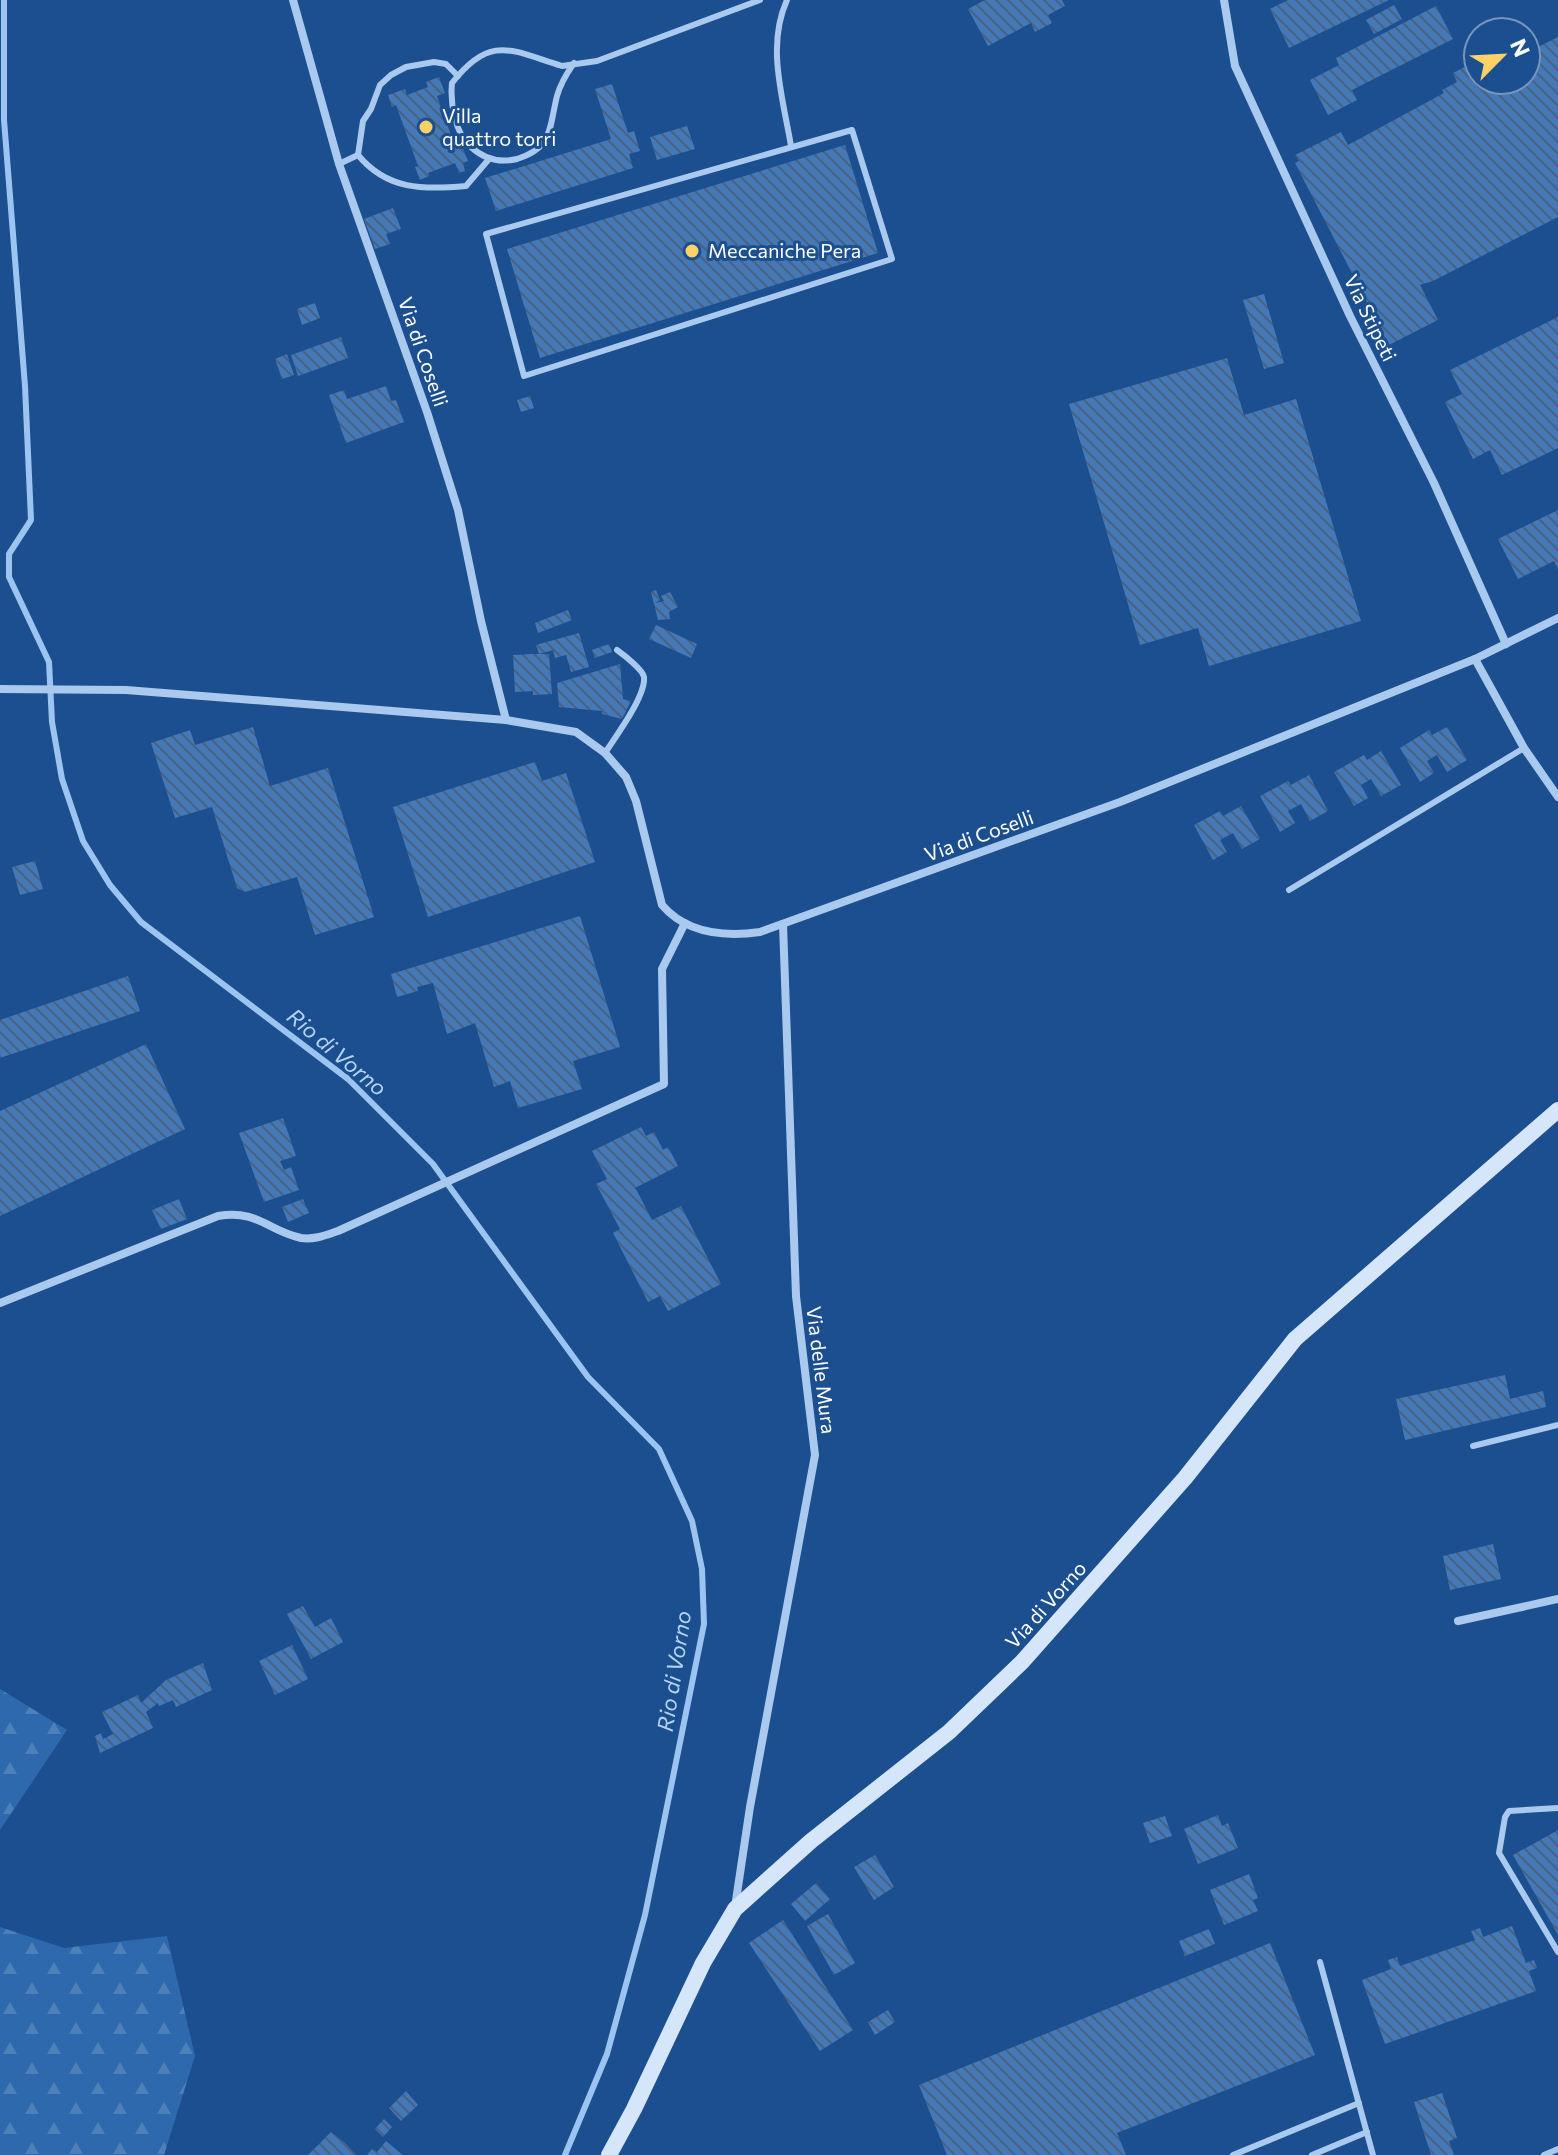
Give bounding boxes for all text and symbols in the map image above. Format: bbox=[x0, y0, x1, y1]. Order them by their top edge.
north arrow bbox=[1462, 16, 1542, 96]
text: N bbox=[1505, 35, 1536, 61]
place label: Villa quattro torri bbox=[442, 103, 556, 150]
marker: Villa quattro torri bbox=[417, 118, 435, 136]
place label: Meccaniche Pera bbox=[708, 238, 861, 262]
marker: Meccaniche Pera bbox=[683, 242, 701, 260]
street label: Via Stipeti bbox=[1340, 270, 1402, 365]
street label: Via di Coselli bbox=[394, 294, 454, 410]
street label: Via di Coselli bbox=[921, 804, 1036, 866]
water label: Rio di Vorno bbox=[282, 1002, 393, 1101]
street label: Via delle Mura bbox=[802, 1305, 842, 1435]
street label: Via di Vorno bbox=[1000, 1556, 1091, 1653]
water label: Rio di Vorno bbox=[651, 1609, 696, 1733]

